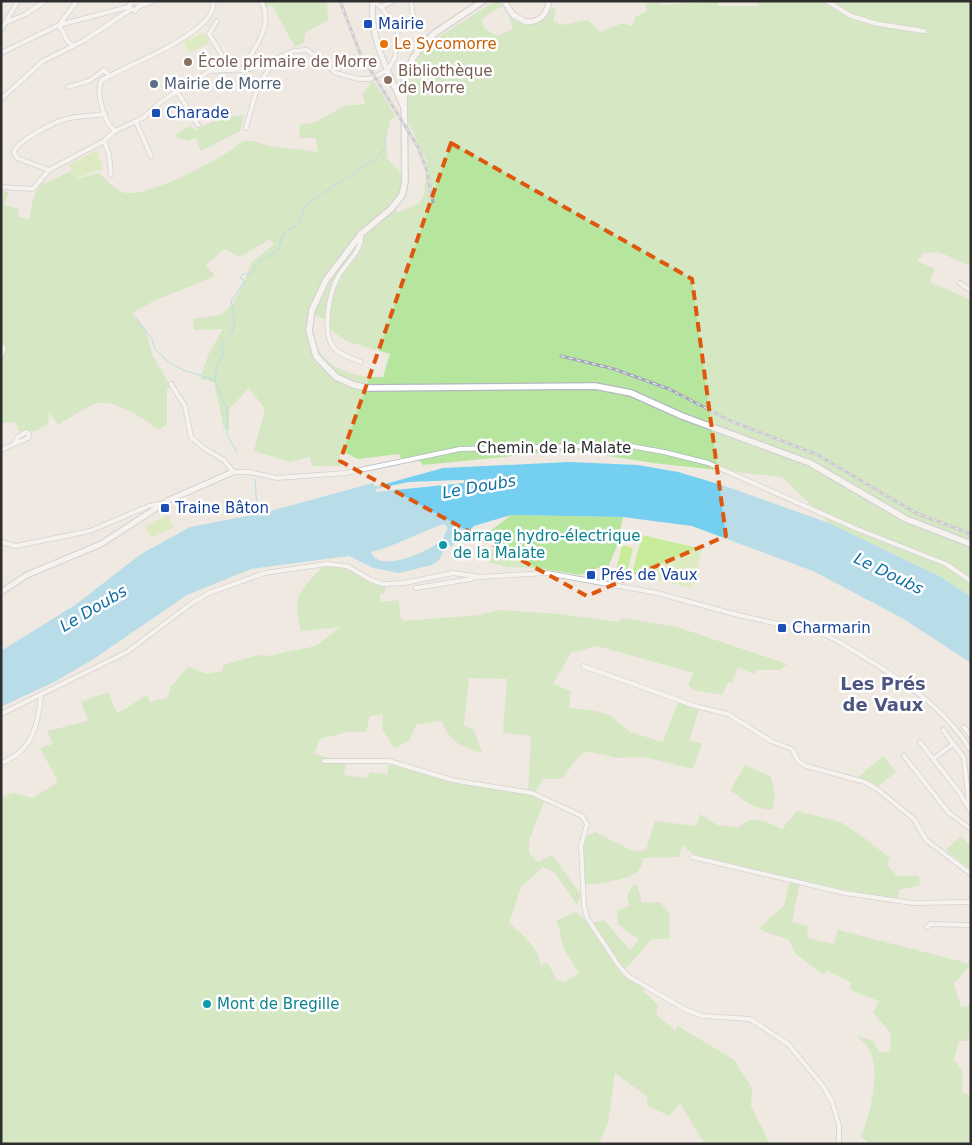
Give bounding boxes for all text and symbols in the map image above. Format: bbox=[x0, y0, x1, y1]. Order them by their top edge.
place label: Mairie bbox=[378, 15, 424, 33]
marker: Mairie bbox=[362, 18, 374, 30]
place label: Le Sycomorre bbox=[394, 35, 497, 53]
marker: Le Sycomorre bbox=[378, 38, 390, 50]
place label: École primaire de Morre bbox=[198, 52, 377, 71]
marker: École primaire de Morre bbox=[182, 56, 194, 68]
place label: Bibliothèque de Morre bbox=[398, 62, 492, 97]
marker: Bibliothèque de Morre bbox=[382, 74, 394, 86]
place label: Mairie de Morre bbox=[164, 75, 281, 93]
marker: Mairie de Morre bbox=[148, 78, 160, 90]
place label: Charade bbox=[166, 104, 229, 122]
marker: Charade bbox=[150, 107, 162, 119]
street label: Chemin de la Malate bbox=[477, 439, 631, 457]
water label: Le Doubs bbox=[441, 471, 517, 502]
place label: Traine Bâton bbox=[174, 499, 269, 517]
marker: Traine Bâton bbox=[159, 502, 171, 514]
place label: barrage hydro-électrique de la Malate bbox=[453, 527, 640, 562]
marker: barrage hydro-électrique de la Malate bbox=[437, 539, 449, 551]
water label: Le Doubs bbox=[851, 549, 926, 598]
place label: Prés de Vaux bbox=[601, 566, 698, 584]
marker: Prés de Vaux bbox=[585, 569, 597, 581]
water label: Le Doubs bbox=[56, 581, 130, 636]
place label: Charmarin bbox=[792, 619, 871, 637]
marker: Charmarin bbox=[776, 622, 788, 634]
district label: Les Prés de Vaux bbox=[840, 673, 926, 715]
place label: Mont de Bregille bbox=[217, 995, 339, 1013]
marker: Mont de Bregille bbox=[201, 998, 213, 1010]

